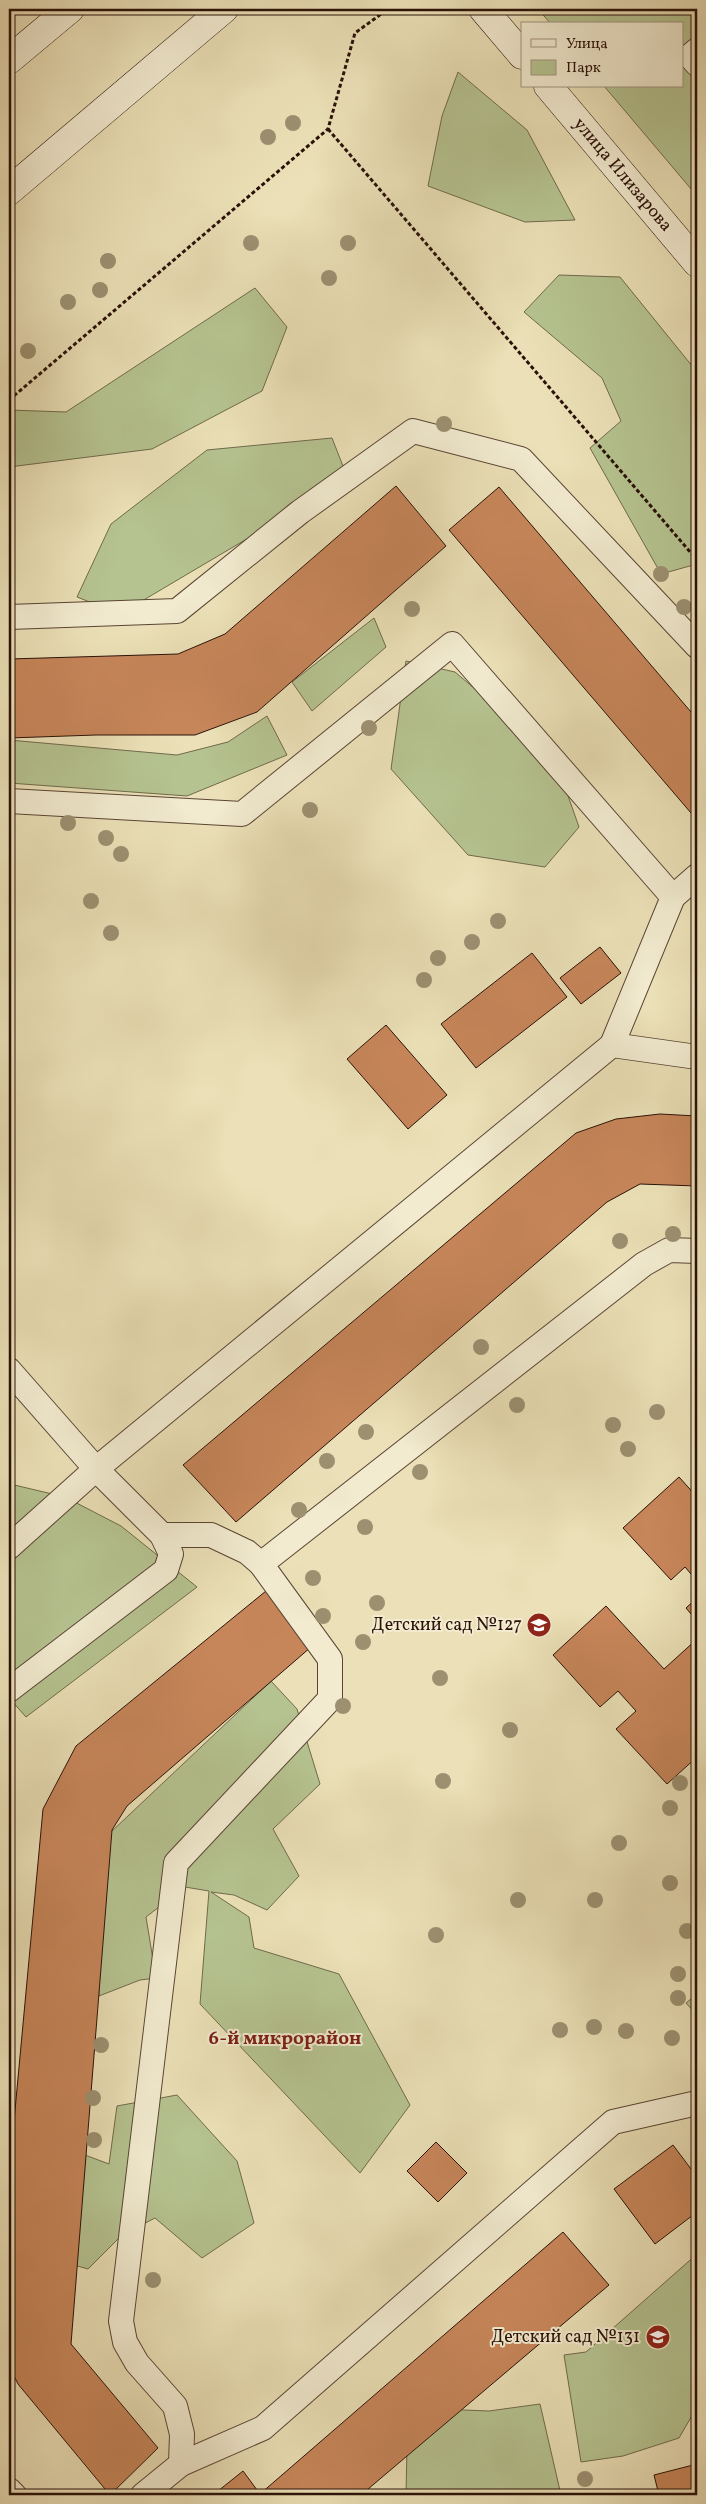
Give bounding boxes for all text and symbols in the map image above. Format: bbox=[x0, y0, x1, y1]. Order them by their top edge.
legend bbox=[521, 22, 684, 88]
text: Улица bbox=[566, 34, 608, 55]
text: Парк bbox=[566, 58, 601, 79]
street label: улица Илизарова bbox=[567, 112, 678, 237]
school or university icon: Детский сад №127 bbox=[526, 1612, 552, 1638]
place label: Детский сад №127 bbox=[372, 1613, 522, 1638]
district label: 6-й микрорайон bbox=[209, 2026, 361, 2052]
school or university icon: Детский сад №131 bbox=[645, 2324, 671, 2350]
place label: Детский сад №131 bbox=[491, 2325, 640, 2350]

